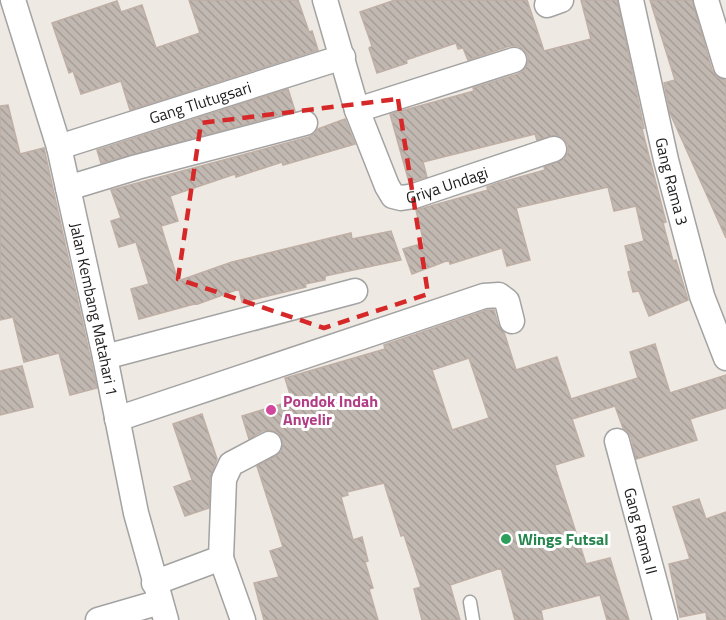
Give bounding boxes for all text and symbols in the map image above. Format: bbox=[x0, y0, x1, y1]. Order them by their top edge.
street label: Gang Tlutugsari bbox=[146, 75, 254, 130]
street label: Gang Rama 3 bbox=[649, 135, 695, 228]
street label: Griya Undagi bbox=[404, 160, 491, 209]
street label: Jalan Kembang Matahari 1 bbox=[64, 220, 124, 398]
place label: Pondok Indah Anyelir bbox=[283, 389, 378, 431]
marker: Pondok Indah Anyelir bbox=[264, 403, 278, 417]
street label: Gang Rama II bbox=[618, 485, 664, 577]
place label: Wings Futsal bbox=[518, 527, 608, 551]
marker: Wings Futsal bbox=[499, 532, 513, 546]

